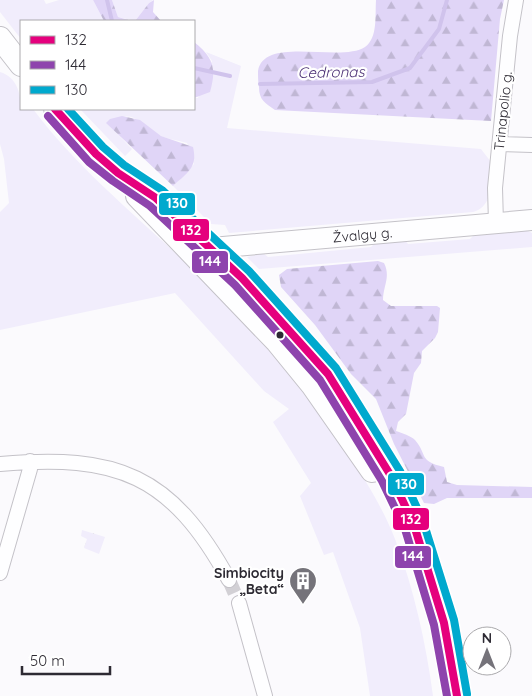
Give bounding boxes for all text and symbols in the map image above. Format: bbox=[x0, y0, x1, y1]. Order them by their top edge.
legend bbox=[20, 20, 195, 110]
text: 132 bbox=[65, 30, 87, 49]
text: 144 bbox=[65, 55, 86, 74]
water label: Cedronas bbox=[298, 62, 365, 82]
street label: Trinapolio g. bbox=[490, 71, 516, 151]
text: 130 bbox=[65, 80, 87, 99]
line badge: 130 bbox=[158, 192, 196, 216]
text: 130 bbox=[166, 194, 188, 212]
line badge: 132 bbox=[172, 218, 210, 242]
text: 132 bbox=[181, 221, 201, 239]
street label: Žvalgų g. bbox=[332, 223, 393, 246]
line badge: 144 bbox=[191, 250, 229, 274]
text: 144 bbox=[199, 252, 221, 270]
unlabelled marker bbox=[275, 330, 285, 340]
line badge: 130 bbox=[387, 472, 425, 496]
text: 130 bbox=[395, 475, 417, 493]
line badge: 132 bbox=[392, 507, 430, 531]
text: 132 bbox=[401, 510, 421, 528]
line badge: 144 bbox=[394, 545, 432, 569]
text: 144 bbox=[402, 547, 424, 565]
place label: Simbiocity „Beta“ bbox=[214, 564, 284, 598]
building icon: Simbiocity „Beta“ bbox=[288, 566, 318, 605]
north arrow bbox=[462, 626, 512, 676]
text: N bbox=[482, 629, 492, 647]
scale bar bbox=[22, 644, 110, 676]
text: 50 m bbox=[30, 651, 65, 670]

